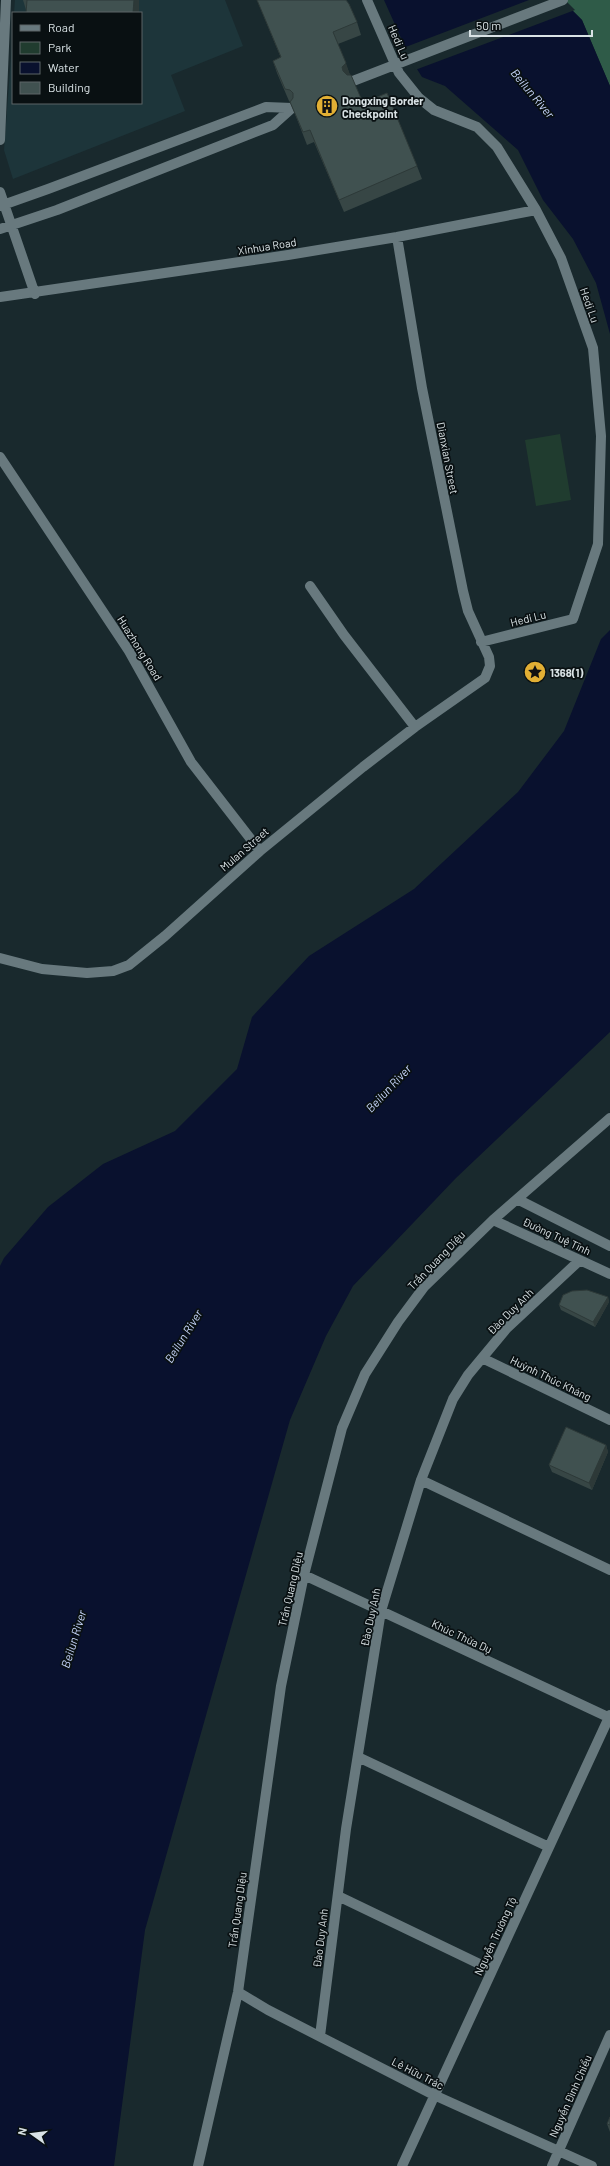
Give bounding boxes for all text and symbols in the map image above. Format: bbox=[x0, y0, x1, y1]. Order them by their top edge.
legend bbox=[12, 12, 142, 104]
scale bar bbox=[470, 12, 592, 38]
text: 50 m bbox=[476, 18, 501, 32]
text: Road bbox=[48, 20, 75, 34]
street label: Hedi Lu bbox=[386, 23, 412, 61]
text: Park bbox=[48, 40, 72, 54]
text: Water bbox=[48, 60, 80, 74]
water label: Beilun River bbox=[508, 66, 558, 121]
text: Building bbox=[48, 80, 90, 94]
building icon: Dongxing Border Checkpoint bbox=[314, 93, 340, 119]
place label: Dongxing Border Checkpoint bbox=[342, 94, 424, 120]
street label: Xinhua Road bbox=[237, 235, 297, 257]
street label: Hedi Lu bbox=[578, 286, 602, 324]
street label: Dianxian Street bbox=[435, 421, 461, 495]
street label: Hedi Lu bbox=[509, 607, 547, 629]
street label: Huazhong Road bbox=[115, 613, 165, 683]
place icon: 1368(1) bbox=[522, 659, 548, 685]
place label: 1368(1) bbox=[550, 666, 583, 679]
street label: Mulan Street bbox=[217, 824, 271, 874]
water label: Beilun River bbox=[362, 1061, 414, 1115]
street label: Đường Tuệ Tĩnh bbox=[521, 1215, 593, 1257]
street label: Trần Quang Diệu bbox=[405, 1228, 467, 1292]
street label: Đào Duy Anh bbox=[484, 1285, 536, 1337]
water label: Beilun River bbox=[161, 1306, 205, 1365]
street label: Huỳnh Thúc Kháng bbox=[508, 1353, 594, 1403]
street label: Trần Quang Diệu bbox=[275, 1550, 305, 1628]
street label: Đào Duy Anh bbox=[357, 1586, 383, 1647]
water label: Beilun River bbox=[58, 1608, 89, 1670]
street label: Khúc Thừa Dụ bbox=[430, 1616, 494, 1656]
street label: Trần Quang Diệu bbox=[225, 1871, 249, 1949]
street label: Nguyễn Trường Tộ bbox=[471, 1895, 519, 1977]
street label: Đào Duy Anh bbox=[310, 1908, 330, 1968]
street label: Nguyễn Đình Chiểu bbox=[546, 2053, 594, 2139]
street label: Lê Hữu Trác bbox=[390, 2054, 446, 2092]
north arrow bbox=[12, 2114, 52, 2154]
text: N bbox=[15, 2126, 29, 2137]

